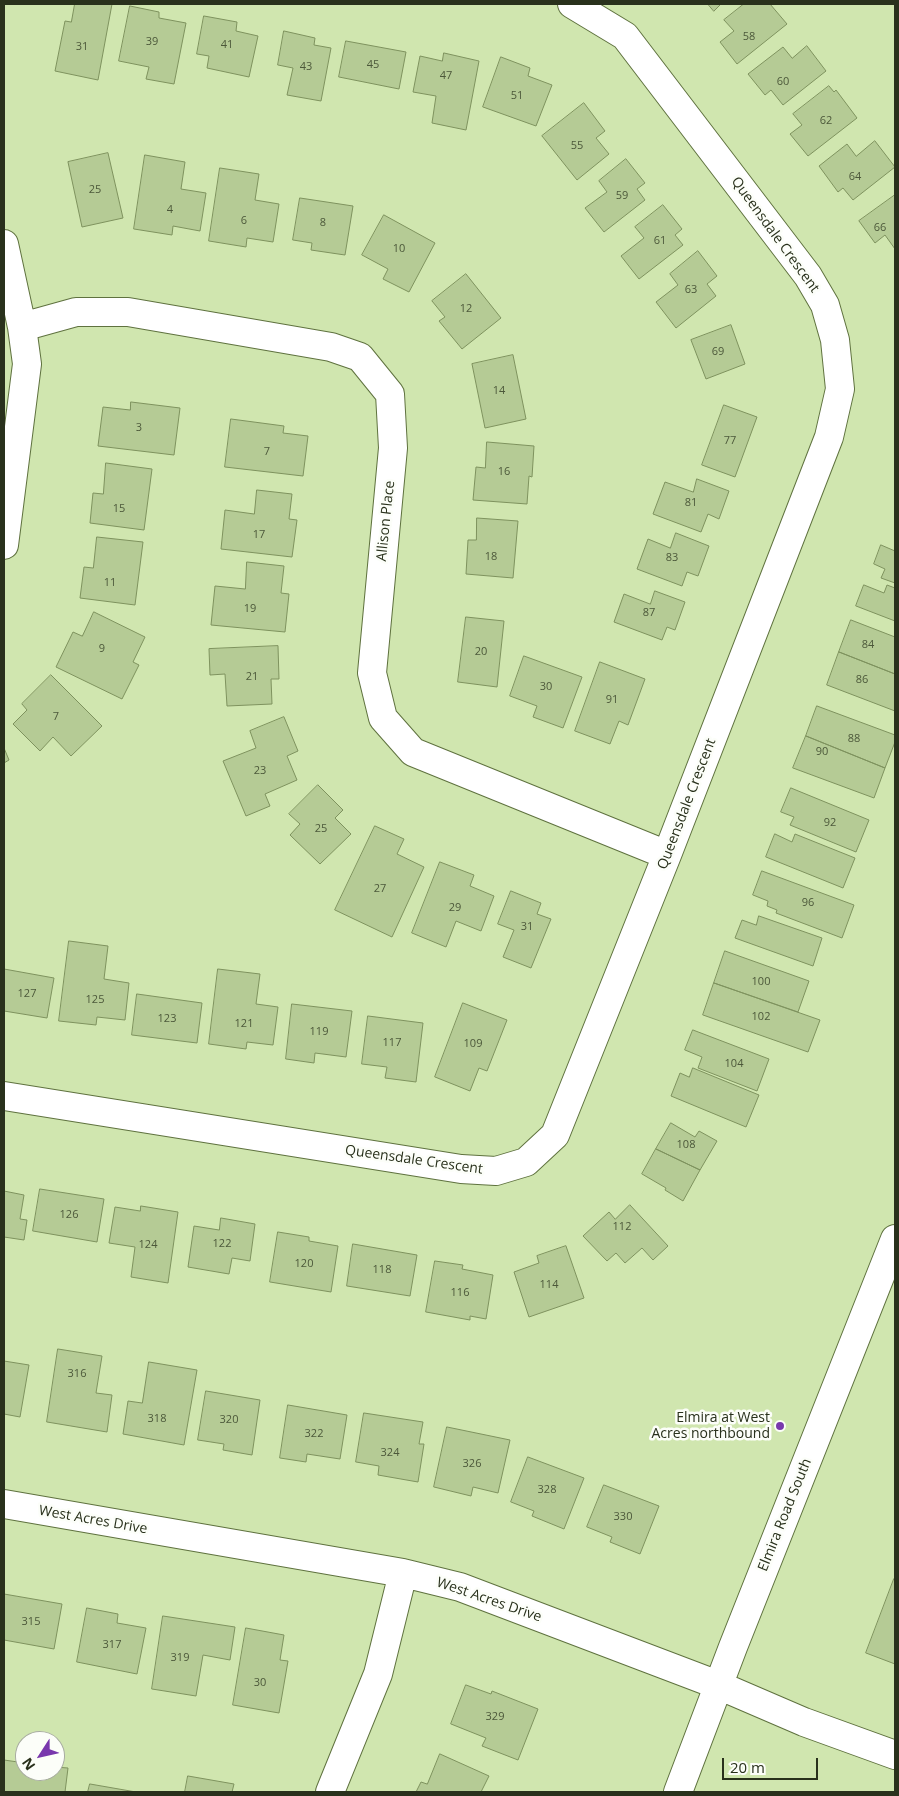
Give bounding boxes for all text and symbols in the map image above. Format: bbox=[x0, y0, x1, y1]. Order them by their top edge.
house number: 58 bbox=[743, 30, 755, 44]
house number: 39 bbox=[146, 35, 158, 49]
house number: 41 bbox=[221, 38, 233, 52]
house number: 31 bbox=[76, 40, 88, 54]
house number: 45 bbox=[367, 58, 379, 72]
house number: 43 bbox=[300, 60, 312, 74]
house number: 47 bbox=[440, 69, 452, 83]
house number: 60 bbox=[777, 75, 789, 89]
house number: 51 bbox=[511, 89, 523, 103]
house number: 62 bbox=[820, 114, 832, 128]
house number: 55 bbox=[571, 139, 583, 153]
house number: 64 bbox=[849, 170, 861, 184]
street label: Queensdale Crescent bbox=[727, 174, 823, 296]
house number: 25 bbox=[89, 183, 101, 197]
house number: 59 bbox=[616, 189, 628, 203]
house number: 4 bbox=[167, 203, 173, 217]
house number: 6 bbox=[241, 214, 247, 228]
house number: 8 bbox=[320, 216, 326, 230]
house number: 66 bbox=[874, 221, 886, 235]
house number: 61 bbox=[654, 234, 666, 248]
house number: 10 bbox=[393, 242, 405, 256]
house number: 63 bbox=[685, 283, 697, 297]
house number: 12 bbox=[460, 302, 472, 316]
house number: 69 bbox=[712, 345, 724, 359]
house number: 14 bbox=[493, 384, 505, 398]
house number: 3 bbox=[136, 421, 142, 435]
house number: 77 bbox=[724, 434, 736, 448]
house number: 7 bbox=[264, 445, 270, 459]
house number: 16 bbox=[498, 465, 510, 479]
street label: Allison Place bbox=[373, 480, 399, 562]
house number: 81 bbox=[685, 496, 697, 510]
house number: 15 bbox=[113, 502, 125, 516]
house number: 17 bbox=[253, 528, 265, 542]
house number: 18 bbox=[485, 550, 497, 564]
house number: 83 bbox=[666, 551, 678, 565]
house number: 11 bbox=[104, 576, 116, 590]
house number: 19 bbox=[244, 602, 256, 616]
house number: 87 bbox=[643, 606, 655, 620]
house number: 84 bbox=[862, 638, 874, 652]
house number: 9 bbox=[99, 642, 105, 656]
house number: 20 bbox=[475, 645, 487, 659]
house number: 21 bbox=[246, 670, 258, 684]
house number: 86 bbox=[856, 673, 868, 687]
house number: 30 bbox=[540, 680, 552, 694]
house number: 91 bbox=[606, 693, 618, 707]
house number: 7 bbox=[53, 710, 59, 724]
house number: 88 bbox=[848, 732, 860, 746]
street label: Queensdale Crescent bbox=[654, 736, 720, 872]
house number: 90 bbox=[816, 745, 828, 759]
house number: 23 bbox=[254, 764, 266, 778]
house number: 92 bbox=[824, 816, 836, 830]
house number: 25 bbox=[315, 822, 327, 836]
house number: 27 bbox=[374, 882, 386, 896]
house number: 96 bbox=[802, 896, 814, 910]
house number: 29 bbox=[449, 901, 461, 915]
house number: 31 bbox=[521, 920, 533, 934]
house number: 100 bbox=[752, 975, 770, 989]
house number: 127 bbox=[18, 987, 36, 1001]
house number: 125 bbox=[86, 993, 104, 1007]
house number: 102 bbox=[752, 1010, 770, 1024]
house number: 123 bbox=[158, 1012, 176, 1026]
house number: 121 bbox=[235, 1017, 253, 1031]
house number: 119 bbox=[310, 1025, 328, 1039]
house number: 117 bbox=[383, 1036, 401, 1050]
house number: 109 bbox=[464, 1037, 482, 1051]
house number: 104 bbox=[725, 1057, 743, 1071]
house number: 108 bbox=[677, 1138, 695, 1152]
street label: Queensdale Crescent bbox=[344, 1142, 484, 1178]
house number: 126 bbox=[60, 1208, 78, 1222]
house number: 112 bbox=[613, 1220, 631, 1234]
house number: 122 bbox=[213, 1237, 231, 1251]
house number: 124 bbox=[139, 1238, 157, 1252]
house number: 120 bbox=[295, 1257, 313, 1271]
house number: 118 bbox=[373, 1263, 391, 1277]
house number: 114 bbox=[540, 1278, 558, 1292]
house number: 116 bbox=[451, 1286, 469, 1300]
house number: 316 bbox=[68, 1367, 86, 1381]
place label: Elmira at West Acres northbound bbox=[652, 1410, 770, 1442]
house number: 318 bbox=[148, 1412, 166, 1426]
house number: 320 bbox=[220, 1413, 238, 1427]
marker: Elmira at West Acres northbound bbox=[774, 1420, 786, 1432]
house number: 322 bbox=[305, 1427, 323, 1441]
house number: 324 bbox=[381, 1446, 399, 1460]
street label: Elmira Road South bbox=[755, 1456, 815, 1574]
house number: 326 bbox=[463, 1457, 481, 1471]
house number: 328 bbox=[538, 1483, 556, 1497]
street label: West Acres Drive bbox=[37, 1502, 149, 1538]
house number: 330 bbox=[614, 1510, 632, 1524]
street label: West Acres Drive bbox=[434, 1574, 544, 1626]
house number: 315 bbox=[22, 1615, 40, 1629]
house number: 317 bbox=[103, 1638, 121, 1652]
house number: 319 bbox=[171, 1651, 189, 1665]
house number: 30 bbox=[254, 1676, 266, 1690]
house number: 329 bbox=[486, 1710, 504, 1724]
north arrow bbox=[15, 1731, 65, 1781]
scale bar bbox=[724, 1748, 820, 1780]
text: N bbox=[17, 1754, 39, 1774]
text: 20 m bbox=[730, 1757, 765, 1777]

